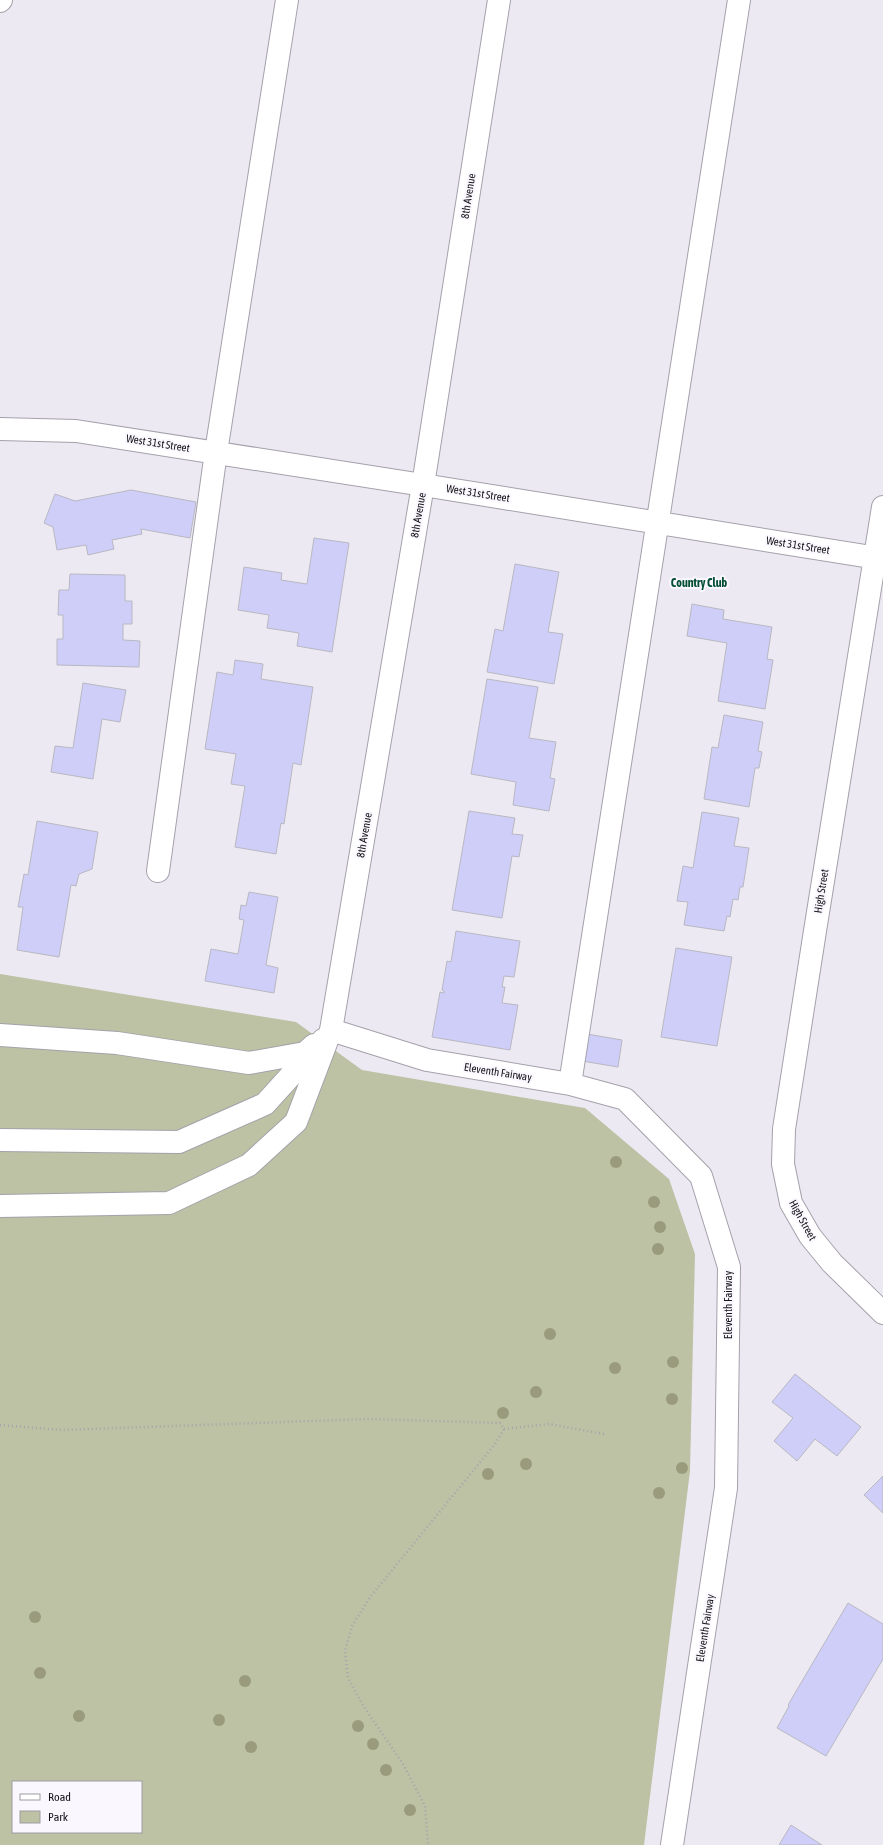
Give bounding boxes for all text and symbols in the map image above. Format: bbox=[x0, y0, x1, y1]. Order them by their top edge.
street label: 8th Avenue bbox=[459, 173, 477, 219]
street label: West 31st Street bbox=[125, 432, 191, 454]
street label: West 31st Street bbox=[445, 482, 511, 504]
street label: 8th Avenue bbox=[408, 491, 428, 539]
street label: West 31st Street bbox=[765, 534, 831, 556]
district label: Country Club bbox=[671, 576, 727, 590]
street label: 8th Avenue bbox=[354, 811, 374, 859]
street label: High Street bbox=[812, 868, 830, 914]
street label: Eleventh Fairway bbox=[463, 1061, 533, 1083]
street label: High Street bbox=[787, 1198, 819, 1242]
street label: Eleventh Fairway bbox=[722, 1270, 734, 1339]
street label: Eleventh Fairway bbox=[694, 1593, 716, 1663]
legend bbox=[12, 1781, 142, 1833]
text: Road bbox=[48, 1790, 71, 1804]
text: Park bbox=[48, 1810, 69, 1824]

